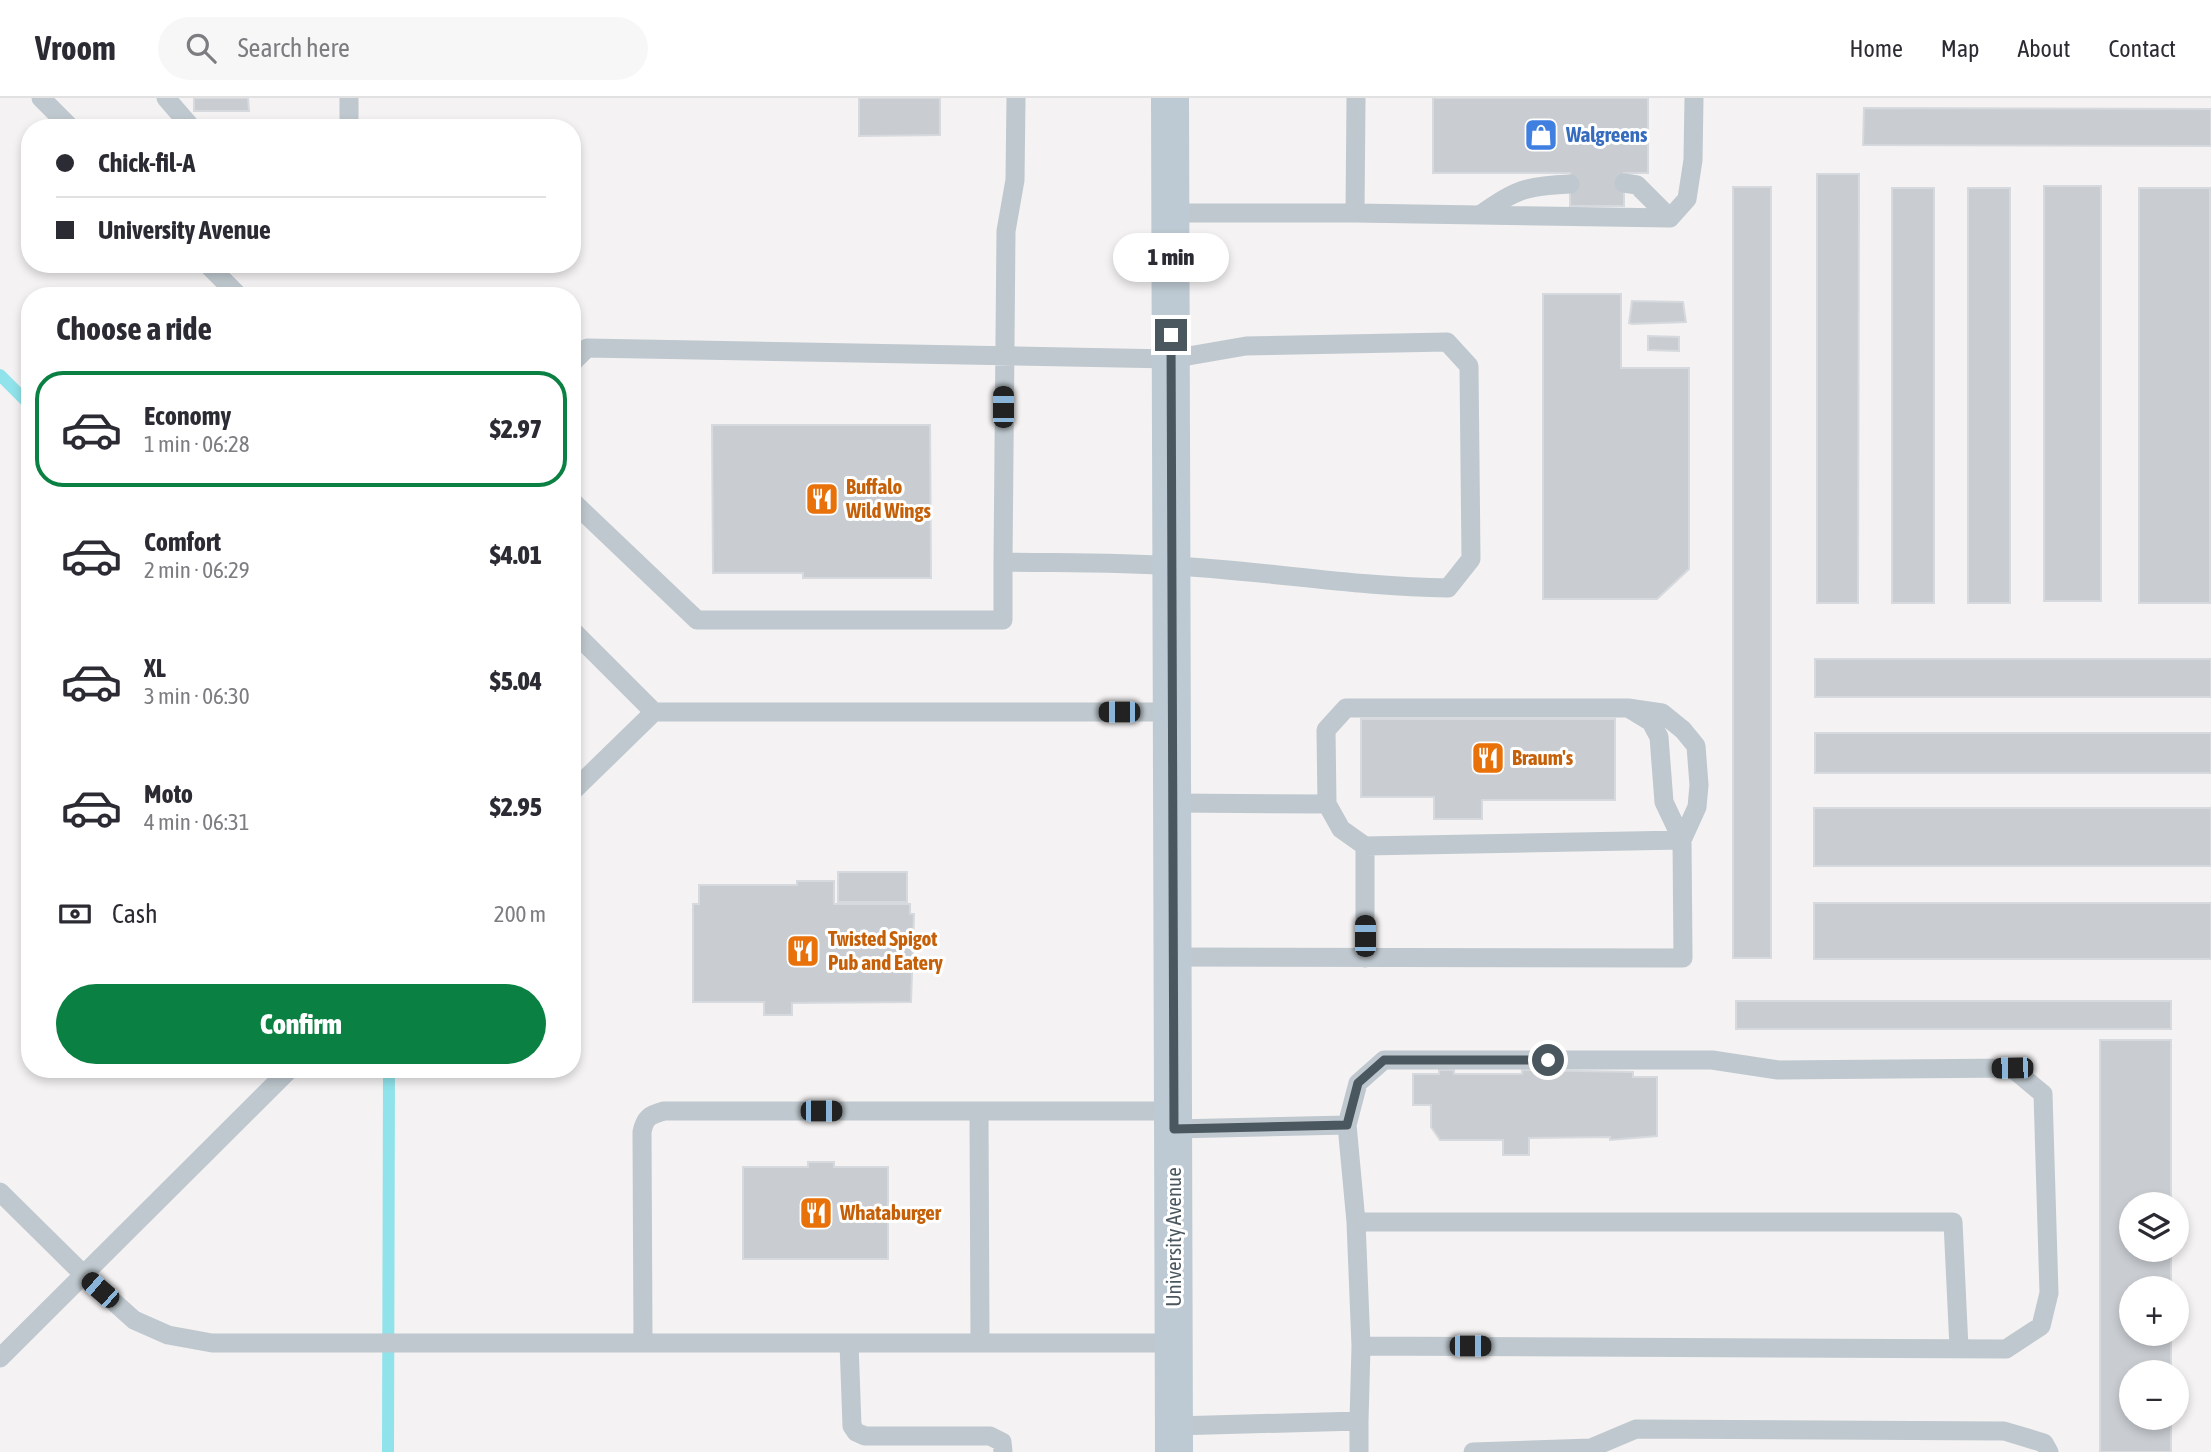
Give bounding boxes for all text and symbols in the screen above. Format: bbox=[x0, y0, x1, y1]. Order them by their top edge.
search box bbox=[158, 17, 648, 80]
text: Vroom bbox=[35, 29, 116, 67]
icon: search bbox=[182, 29, 220, 67]
text: Search here bbox=[238, 33, 350, 63]
text: Home bbox=[1849, 35, 1903, 62]
text: Map bbox=[1941, 35, 1979, 62]
text: About bbox=[2017, 35, 2070, 62]
text: Contact bbox=[2108, 35, 2176, 62]
shop icon: Walgreens bbox=[1522, 116, 1560, 154]
place label: Walgreens bbox=[1565, 122, 1648, 146]
text: Chick-fil-A bbox=[98, 148, 195, 178]
text: University Avenue bbox=[98, 215, 271, 245]
callout: 1 min bbox=[1113, 233, 1229, 282]
text: 1 min bbox=[1148, 244, 1194, 270]
text: Choose a ride bbox=[56, 310, 212, 347]
route end bbox=[1155, 319, 1187, 351]
car bbox=[993, 386, 1014, 428]
icon: car bbox=[60, 398, 123, 461]
text: Economy bbox=[144, 401, 231, 431]
text: $2.97 bbox=[490, 414, 542, 444]
text: 1 min · 06:28 bbox=[144, 431, 250, 457]
place label: Buffalo Wild Wings bbox=[845, 474, 932, 522]
restaurant icon: Buffalo Wild Wings bbox=[803, 480, 841, 518]
icon: car bbox=[60, 524, 123, 587]
text: Comfort bbox=[144, 527, 221, 557]
text: $4.01 bbox=[490, 540, 542, 570]
text: 2 min · 06:29 bbox=[144, 557, 250, 583]
icon: car bbox=[60, 650, 123, 713]
text: XL bbox=[144, 653, 166, 683]
text: $5.04 bbox=[490, 666, 542, 696]
text: 3 min · 06:30 bbox=[144, 683, 250, 709]
car bbox=[1099, 702, 1141, 723]
restaurant icon: Braum's bbox=[1469, 739, 1507, 777]
place label: Braum's bbox=[1512, 745, 1574, 769]
icon: car bbox=[60, 776, 123, 839]
text: Moto bbox=[144, 779, 193, 809]
text: $2.95 bbox=[490, 792, 542, 822]
text: 4 min · 06:31 bbox=[144, 809, 250, 835]
icon: cash bbox=[56, 895, 94, 933]
text: Cash bbox=[112, 899, 158, 929]
text: 200 m bbox=[494, 901, 546, 927]
car bbox=[1355, 915, 1376, 957]
place label: Twisted Spigot Pub and Eatery bbox=[828, 926, 943, 974]
restaurant icon: Twisted Spigot Pub and Eatery bbox=[784, 932, 822, 970]
button: Confirm bbox=[56, 984, 546, 1064]
route start bbox=[1532, 1044, 1564, 1076]
car bbox=[1991, 1057, 2034, 1079]
car bbox=[801, 1101, 843, 1122]
street label: University Avenue bbox=[1161, 1167, 1185, 1307]
map controls bbox=[2119, 1192, 2189, 1430]
button: layers bbox=[2119, 1192, 2189, 1262]
restaurant icon: Whataburger bbox=[797, 1194, 835, 1232]
place label: Whataburger bbox=[839, 1200, 942, 1224]
car bbox=[78, 1268, 123, 1312]
button: + bbox=[2119, 1276, 2189, 1346]
car bbox=[1450, 1336, 1492, 1357]
button: − bbox=[2119, 1360, 2189, 1430]

